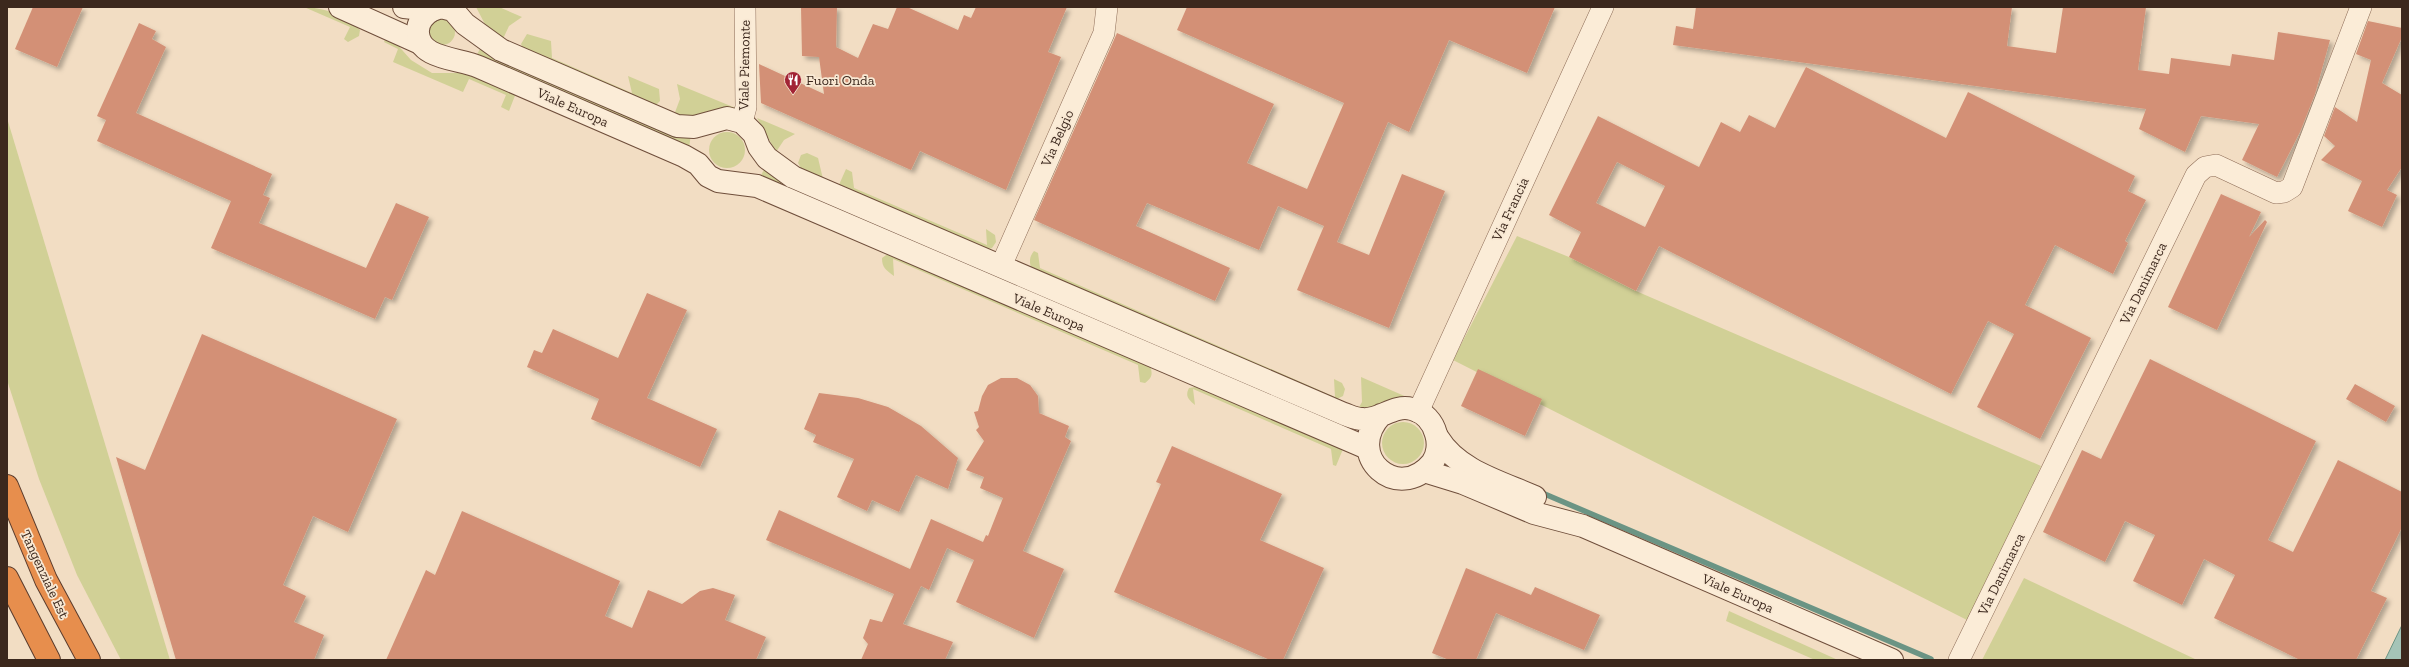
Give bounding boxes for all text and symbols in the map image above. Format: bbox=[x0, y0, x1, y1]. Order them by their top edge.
street label: Viale Piemonte bbox=[735, 19, 754, 111]
restaurant icon: Fuori Onda bbox=[783, 70, 803, 95]
place label: Fuori Onda bbox=[806, 72, 875, 89]
street label: Viale Europa bbox=[533, 84, 611, 131]
street label: Via Belgio bbox=[1037, 107, 1077, 170]
street label: Via Francia bbox=[1488, 174, 1533, 245]
street label: Via Danimarca bbox=[2116, 239, 2171, 328]
street label: Viale Europa bbox=[1009, 289, 1088, 335]
street label: Tangenziale Est bbox=[17, 527, 73, 622]
street label: Via Danimarca bbox=[1974, 530, 2029, 619]
street label: Viale Europa bbox=[1698, 570, 1776, 617]

